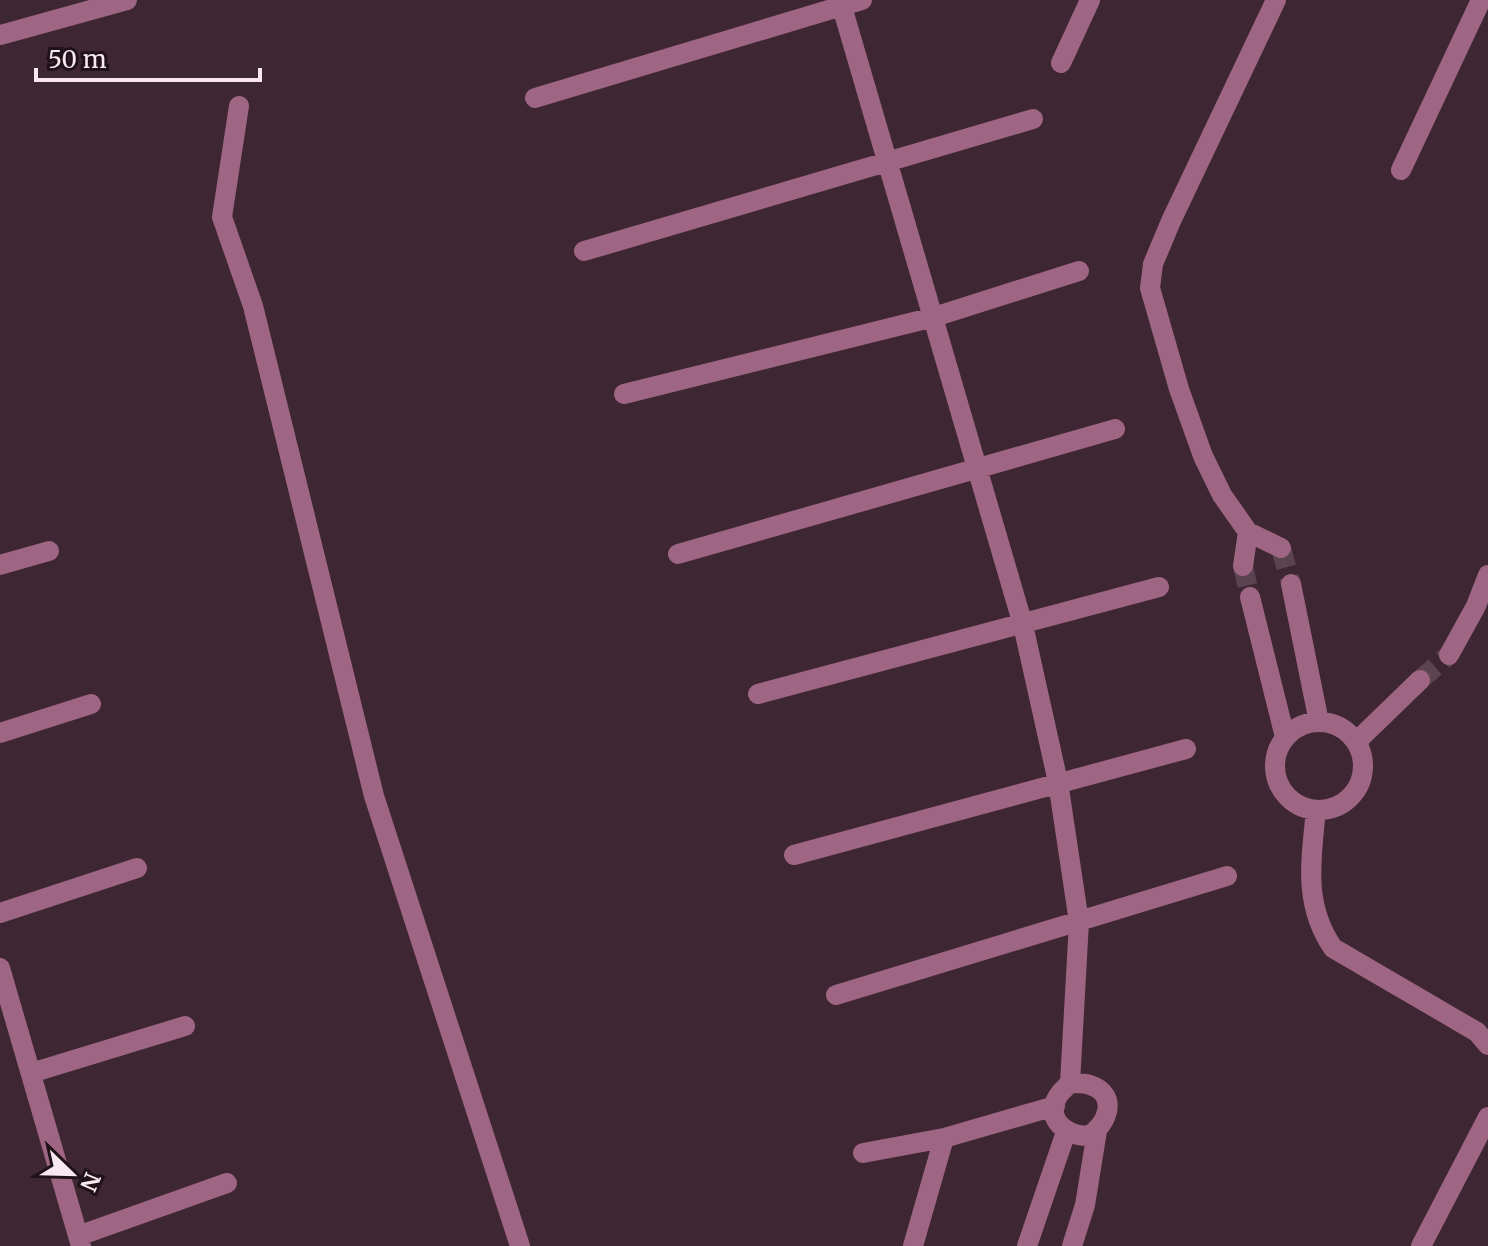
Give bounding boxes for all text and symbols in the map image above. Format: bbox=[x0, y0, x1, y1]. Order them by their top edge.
scale bar bbox=[36, 32, 260, 82]
text: 50 m bbox=[48, 44, 107, 75]
north arrow bbox=[32, 1134, 112, 1214]
text: N bbox=[74, 1168, 107, 1196]

